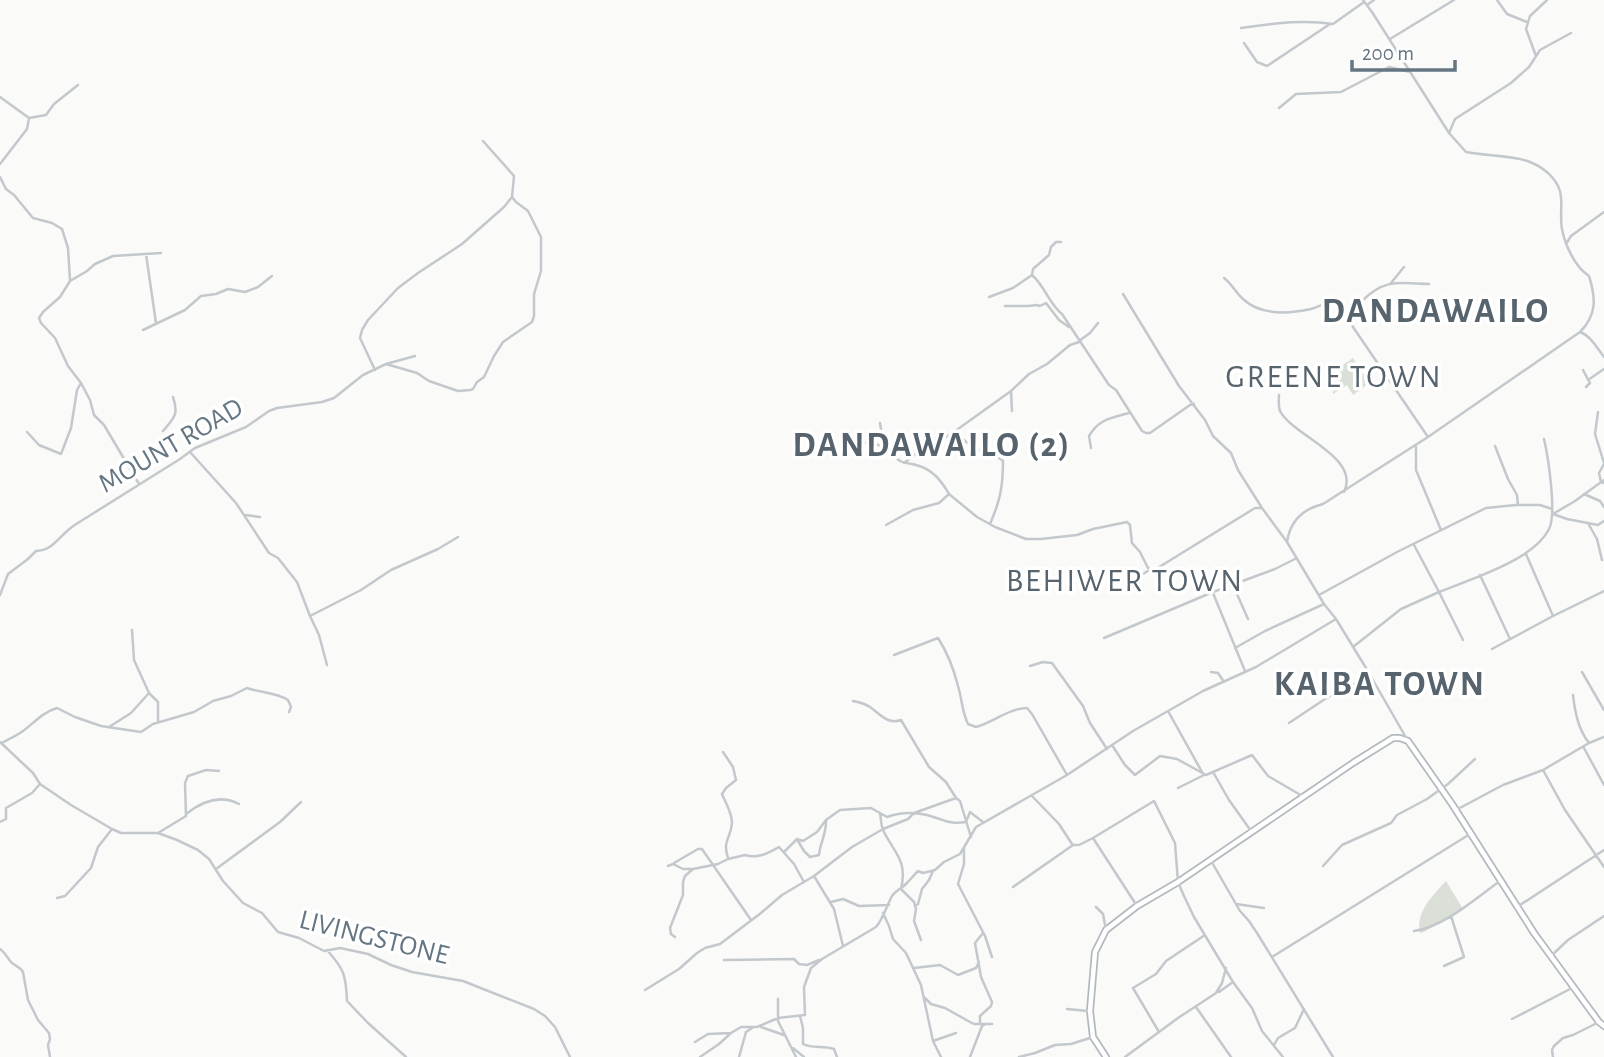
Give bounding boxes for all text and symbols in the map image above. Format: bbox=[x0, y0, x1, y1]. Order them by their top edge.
scale bar bbox=[1352, 28, 1455, 72]
text: 200 m bbox=[1362, 43, 1414, 64]
district label: DANDAWAILO bbox=[1322, 294, 1550, 329]
district label: GREENE TOWN bbox=[1225, 361, 1443, 393]
street label: MOUNT ROAD bbox=[94, 394, 248, 498]
district label: DANDAWAILO (2) bbox=[793, 428, 1071, 463]
district label: BEHIWER TOWN bbox=[1006, 565, 1244, 597]
district label: KAIBA TOWN bbox=[1274, 667, 1486, 702]
street label: LIVINGSTONE bbox=[296, 906, 452, 970]

